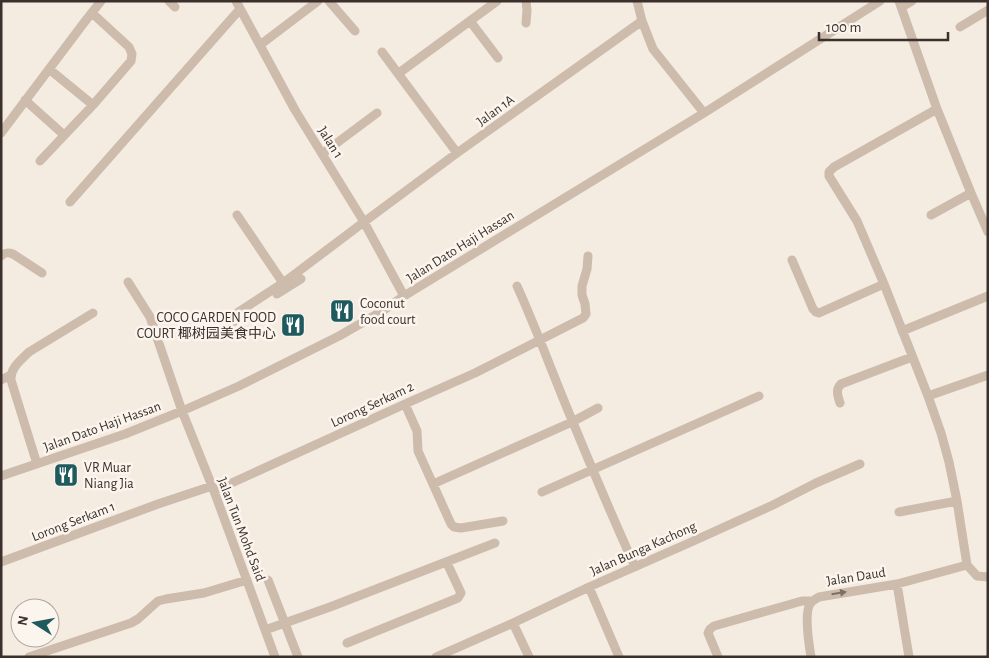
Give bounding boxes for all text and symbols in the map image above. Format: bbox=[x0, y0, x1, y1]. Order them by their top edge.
scale bar bbox=[819, 10, 948, 42]
text: 100 m bbox=[826, 20, 861, 35]
street label: Jalan 1A bbox=[474, 93, 517, 129]
street label: Jalan 1 bbox=[315, 124, 345, 161]
street label: Jalan Dato Haji Hassan bbox=[404, 208, 517, 286]
place label: Coconut food court bbox=[360, 297, 416, 327]
restaurant icon: Coconut food court bbox=[329, 298, 355, 324]
place label: COCO GARDEN FOOD COURT 椰树园美食中心 bbox=[137, 311, 276, 341]
restaurant icon: COCO GARDEN FOOD COURT 椰树园美食中心 bbox=[280, 312, 306, 338]
street label: Lorong Serkam 2 bbox=[329, 380, 416, 430]
street label: Jalan Dato Haji Hassan bbox=[42, 399, 163, 455]
place label: VR Muar Niang Jia bbox=[84, 461, 134, 491]
restaurant icon: VR Muar Niang Jia bbox=[53, 462, 79, 488]
street label: Jalan Tun Mohd Said bbox=[215, 475, 267, 583]
street label: Lorong Serkam 1 bbox=[30, 500, 117, 544]
street label: Jalan Bunga Kachong bbox=[588, 519, 699, 579]
street label: Jalan Daud bbox=[826, 565, 887, 589]
one-way arrow bbox=[831, 589, 847, 597]
north arrow bbox=[10, 598, 60, 648]
text: N bbox=[15, 615, 31, 627]

